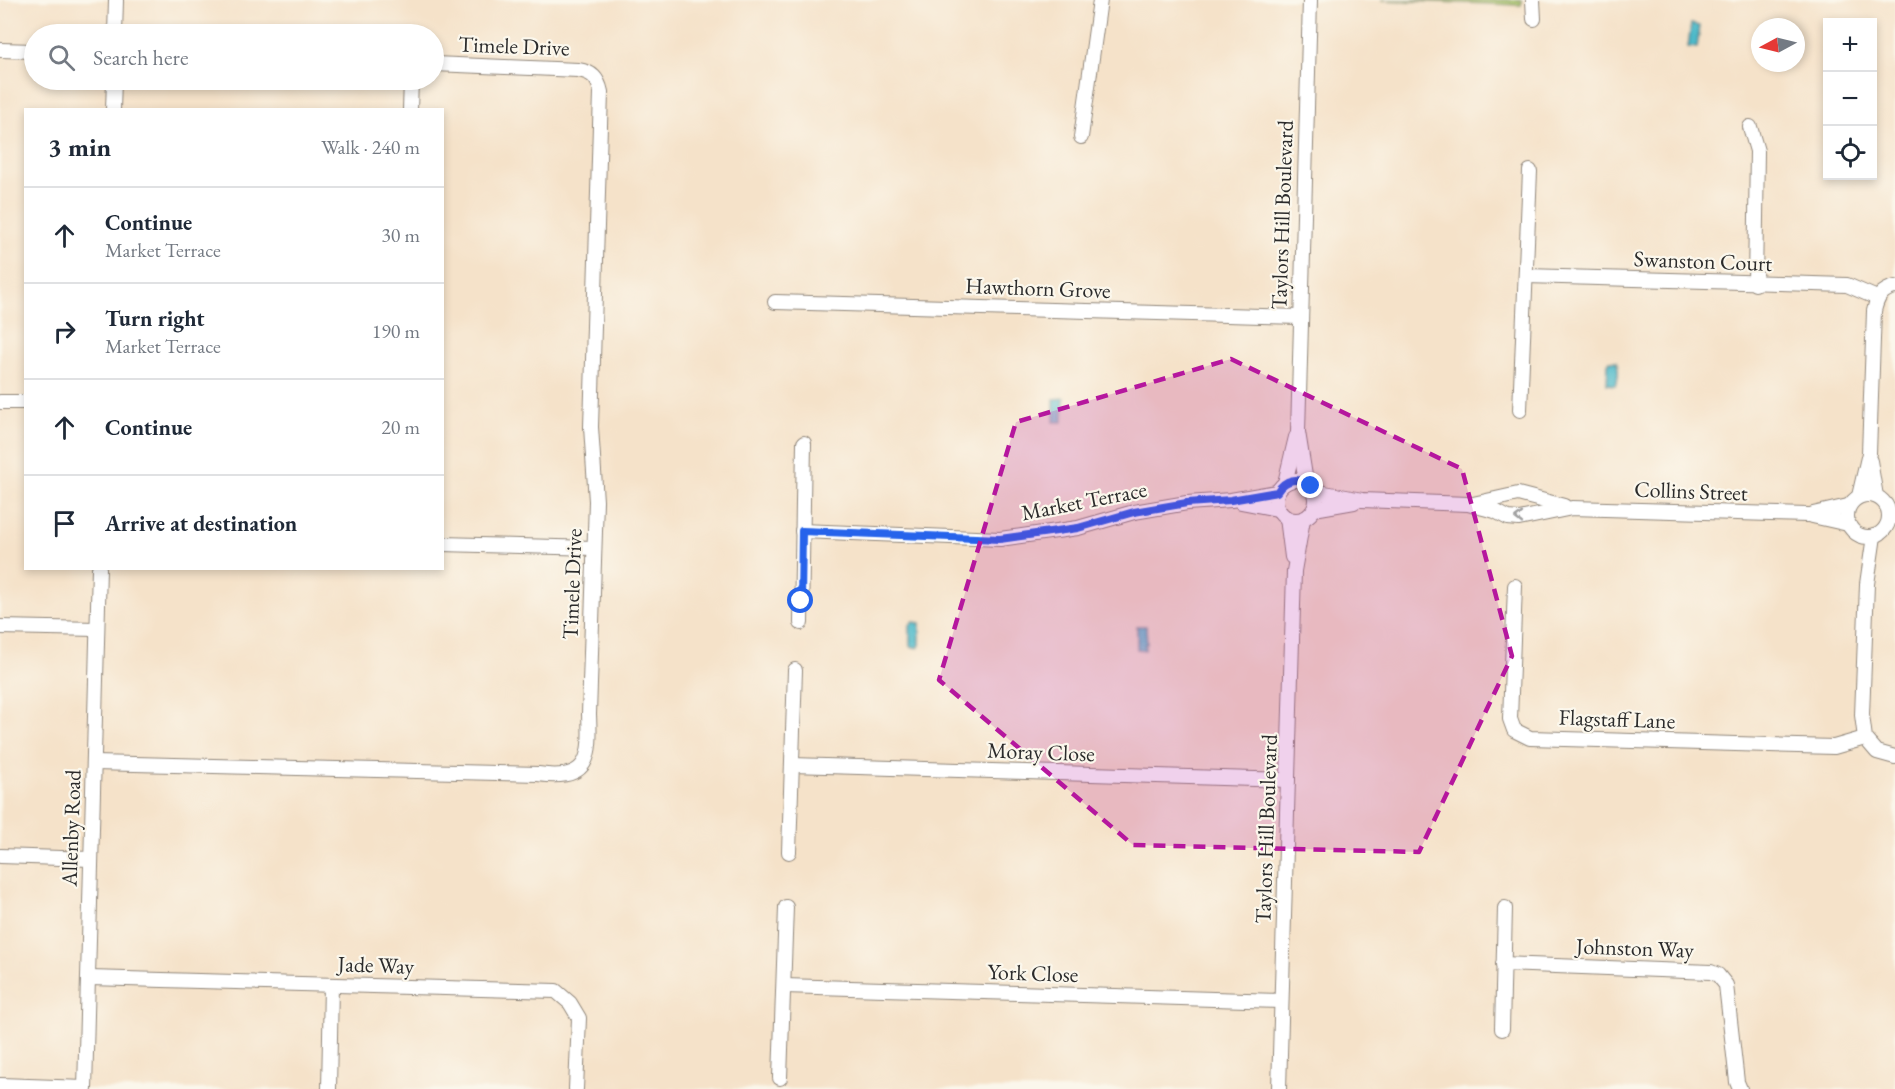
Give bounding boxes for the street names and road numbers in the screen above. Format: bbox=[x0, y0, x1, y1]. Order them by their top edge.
street label: Timele Drive bbox=[458, 30, 570, 62]
street label: Taylors Hill Boulevard bbox=[1264, 119, 1300, 310]
street label: Swanston Court bbox=[1633, 244, 1773, 278]
street label: Hawthorn Grove bbox=[965, 271, 1112, 305]
street label: Market Terrace bbox=[1019, 475, 1150, 527]
street label: Collins Street bbox=[1634, 475, 1748, 507]
street label: Timele Drive bbox=[556, 528, 588, 640]
street label: Flagstaff Lane bbox=[1558, 702, 1676, 736]
street label: Taylors Hill Boulevard bbox=[1248, 733, 1284, 924]
street label: Moray Close bbox=[987, 736, 1096, 768]
street label: Allenby Road bbox=[54, 768, 88, 888]
street label: Johnston Way bbox=[1573, 931, 1695, 965]
street label: Jade Way bbox=[335, 949, 415, 981]
street label: York Close bbox=[987, 957, 1079, 989]

